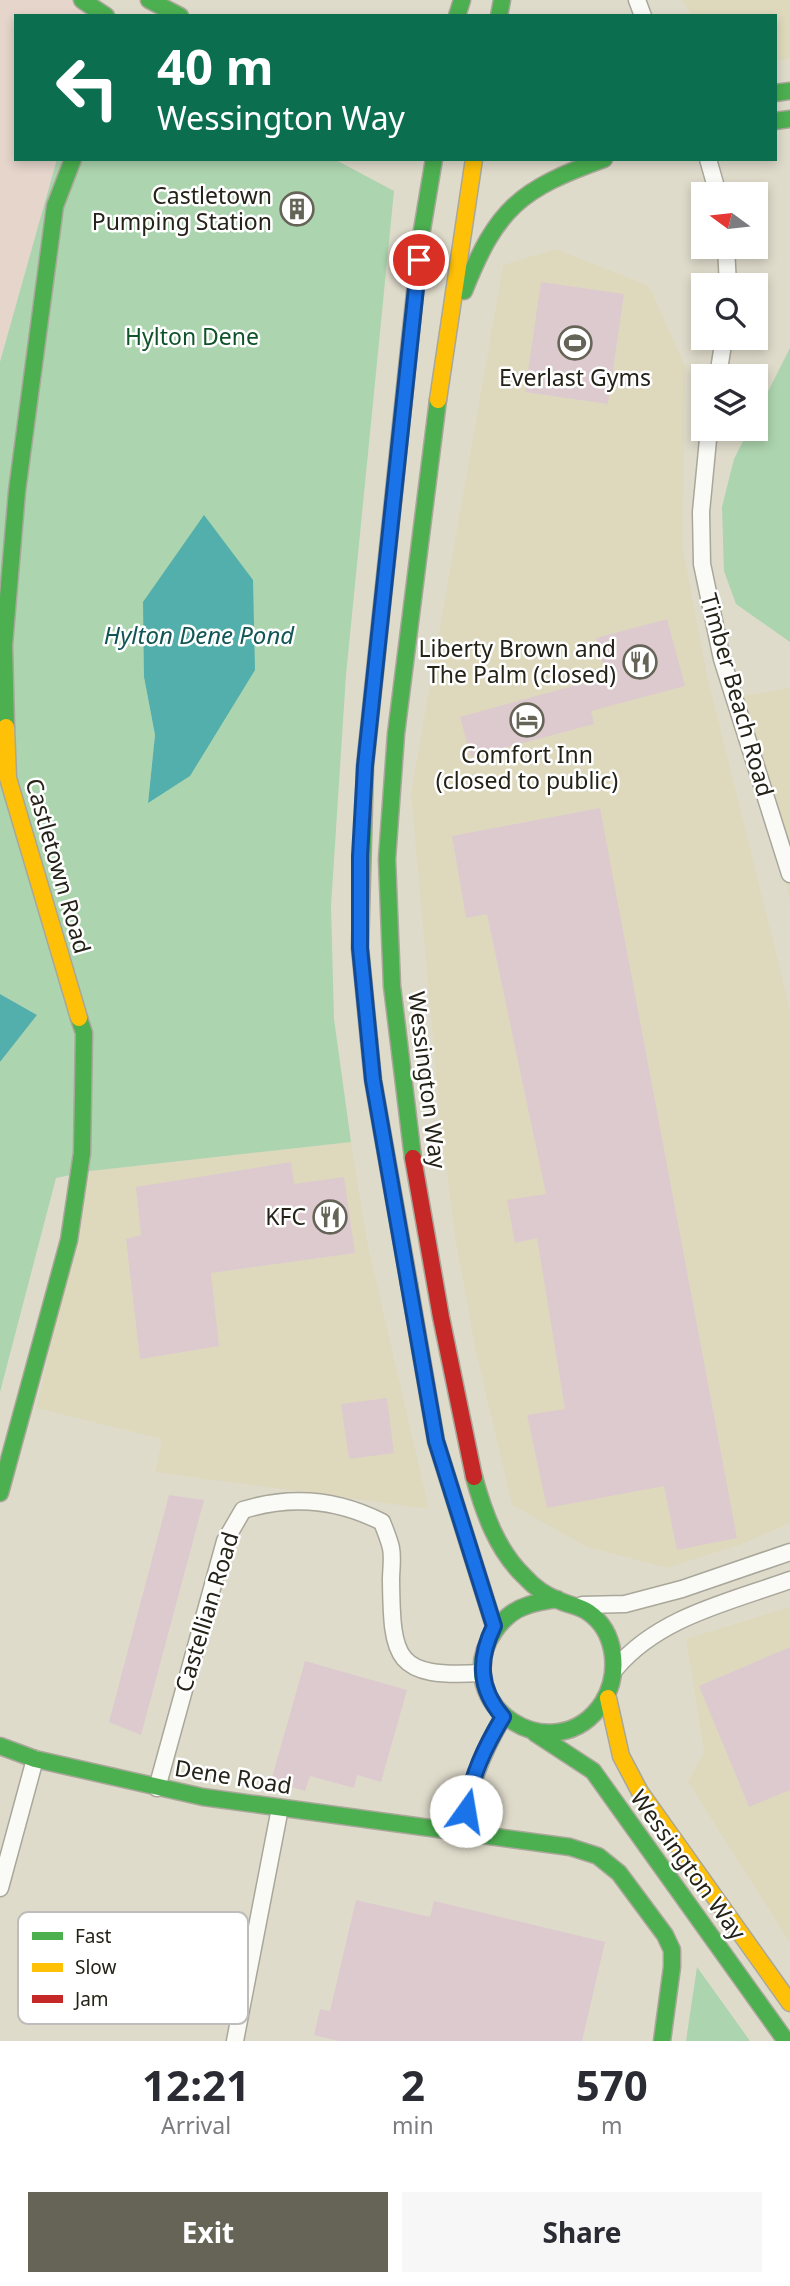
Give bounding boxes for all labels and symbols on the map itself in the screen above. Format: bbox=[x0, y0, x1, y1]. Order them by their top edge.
place label: Castletown Pumping Station bbox=[92, 179, 272, 237]
north arrow bbox=[691, 182, 768, 259]
building icon: Castletown Pumping Station bbox=[278, 190, 316, 228]
pin bbox=[389, 230, 449, 290]
park label: Hylton Dene bbox=[125, 320, 259, 352]
sports icon: Everlast Gyms bbox=[556, 324, 594, 362]
place label: Everlast Gyms bbox=[499, 361, 651, 393]
street label: Timber Beach Road bbox=[694, 589, 782, 800]
water label: Hylton Dene Pond bbox=[104, 618, 295, 651]
place label: Liberty Brown and The Palm (closed) bbox=[418, 632, 616, 690]
restaurant icon: Liberty Brown and The Palm (closed) bbox=[621, 643, 659, 681]
hotel icon: Comfort Inn (closed to public) bbox=[508, 701, 546, 739]
place label: Comfort Inn (closed to public) bbox=[436, 738, 618, 796]
street label: Castletown Road bbox=[19, 774, 99, 957]
street label: Wessington Way bbox=[401, 989, 455, 1171]
restaurant icon: KFC bbox=[311, 1198, 349, 1236]
place label: KFC bbox=[265, 1200, 306, 1232]
street label: Castellian Road bbox=[166, 1528, 246, 1696]
street label: Dene Road bbox=[172, 1751, 294, 1801]
position arrow bbox=[429, 1774, 503, 1848]
street label: Wessington Way bbox=[623, 1783, 754, 1946]
legend bbox=[18, 1912, 248, 2024]
text: Fast bbox=[75, 1923, 112, 1949]
text: Slow bbox=[75, 1954, 116, 1980]
text: Jam bbox=[73, 1986, 109, 2012]

